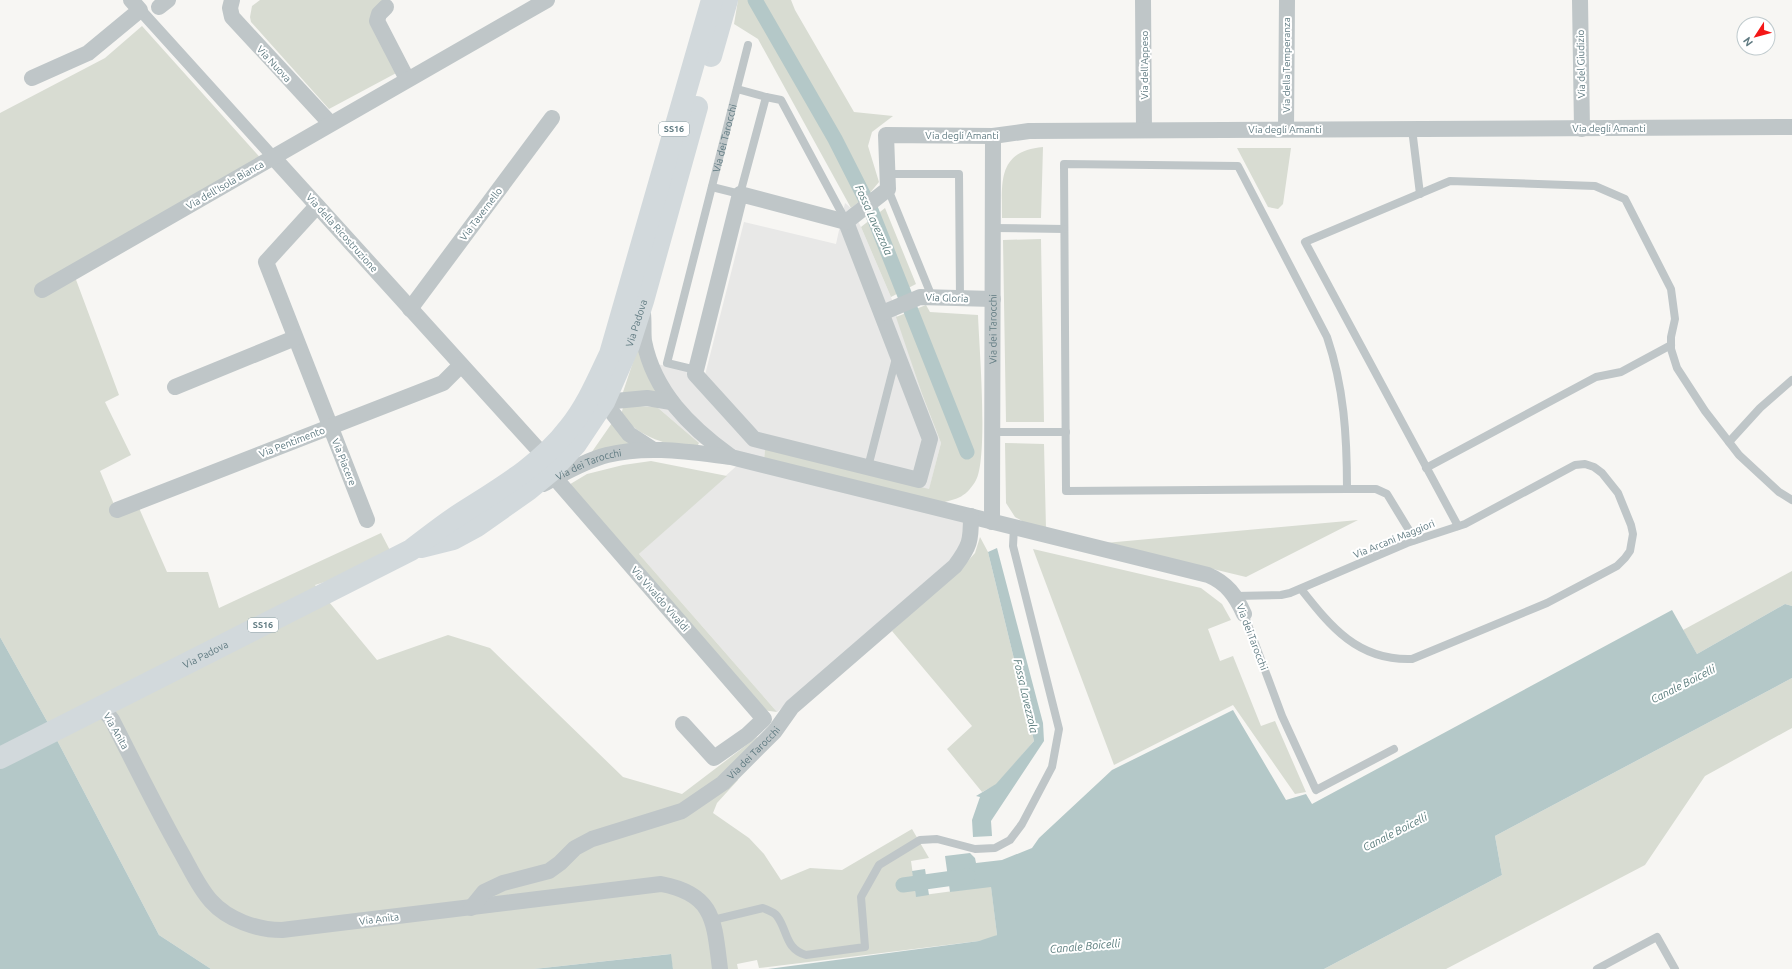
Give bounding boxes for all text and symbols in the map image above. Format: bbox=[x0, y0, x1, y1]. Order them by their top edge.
north arrow bbox=[1736, 16, 1776, 56]
street label: Via della Temperanza bbox=[1281, 17, 1292, 113]
street label: Via del Giudizio bbox=[1575, 29, 1587, 98]
street label: Via dell'Appeso bbox=[1139, 30, 1150, 99]
text: N bbox=[1741, 35, 1755, 49]
street label: Via Nuova bbox=[255, 44, 293, 84]
street label: Via dei Tarocchi bbox=[710, 103, 738, 173]
road number: SS16 bbox=[659, 122, 689, 136]
street label: Via degli Amanti bbox=[1572, 123, 1646, 134]
street label: Via degli Amanti bbox=[1248, 124, 1322, 135]
street label: Via degli Amanti bbox=[925, 130, 999, 141]
street label: Via dell'Isola Bianca bbox=[184, 158, 266, 212]
water label: Fossa Lavezzola bbox=[853, 183, 895, 257]
street label: Via Tavernello bbox=[458, 185, 505, 243]
street label: Via della Ricostruzione bbox=[304, 192, 380, 274]
street label: Via Gloria bbox=[925, 292, 969, 304]
street label: Via dei Tarocchi bbox=[987, 294, 998, 364]
street label: Via Padova bbox=[623, 298, 649, 348]
street label: Via Pentimento bbox=[258, 424, 327, 460]
street label: Via Piacere bbox=[330, 437, 358, 487]
street label: Via dei Tarocchi bbox=[553, 447, 622, 482]
street label: Via Arcani Maggiori bbox=[1352, 518, 1436, 560]
street label: Via Vivaldo Vivaldi bbox=[629, 564, 691, 634]
street label: Via dei Tarocchi bbox=[1234, 602, 1270, 672]
road number: SS16 bbox=[248, 618, 278, 632]
street label: Via Padova bbox=[181, 638, 230, 670]
water label: Fossa Lavezzola bbox=[1012, 658, 1040, 734]
water label: Canale Boicelli bbox=[1649, 662, 1718, 705]
street label: Via Anita bbox=[101, 711, 131, 751]
street label: Via dei Tarocchi bbox=[725, 724, 782, 781]
water label: Canale Boicelli bbox=[1361, 810, 1430, 853]
street label: Via Anita bbox=[358, 911, 400, 927]
water label: Canale Boicelli bbox=[1049, 937, 1122, 955]

